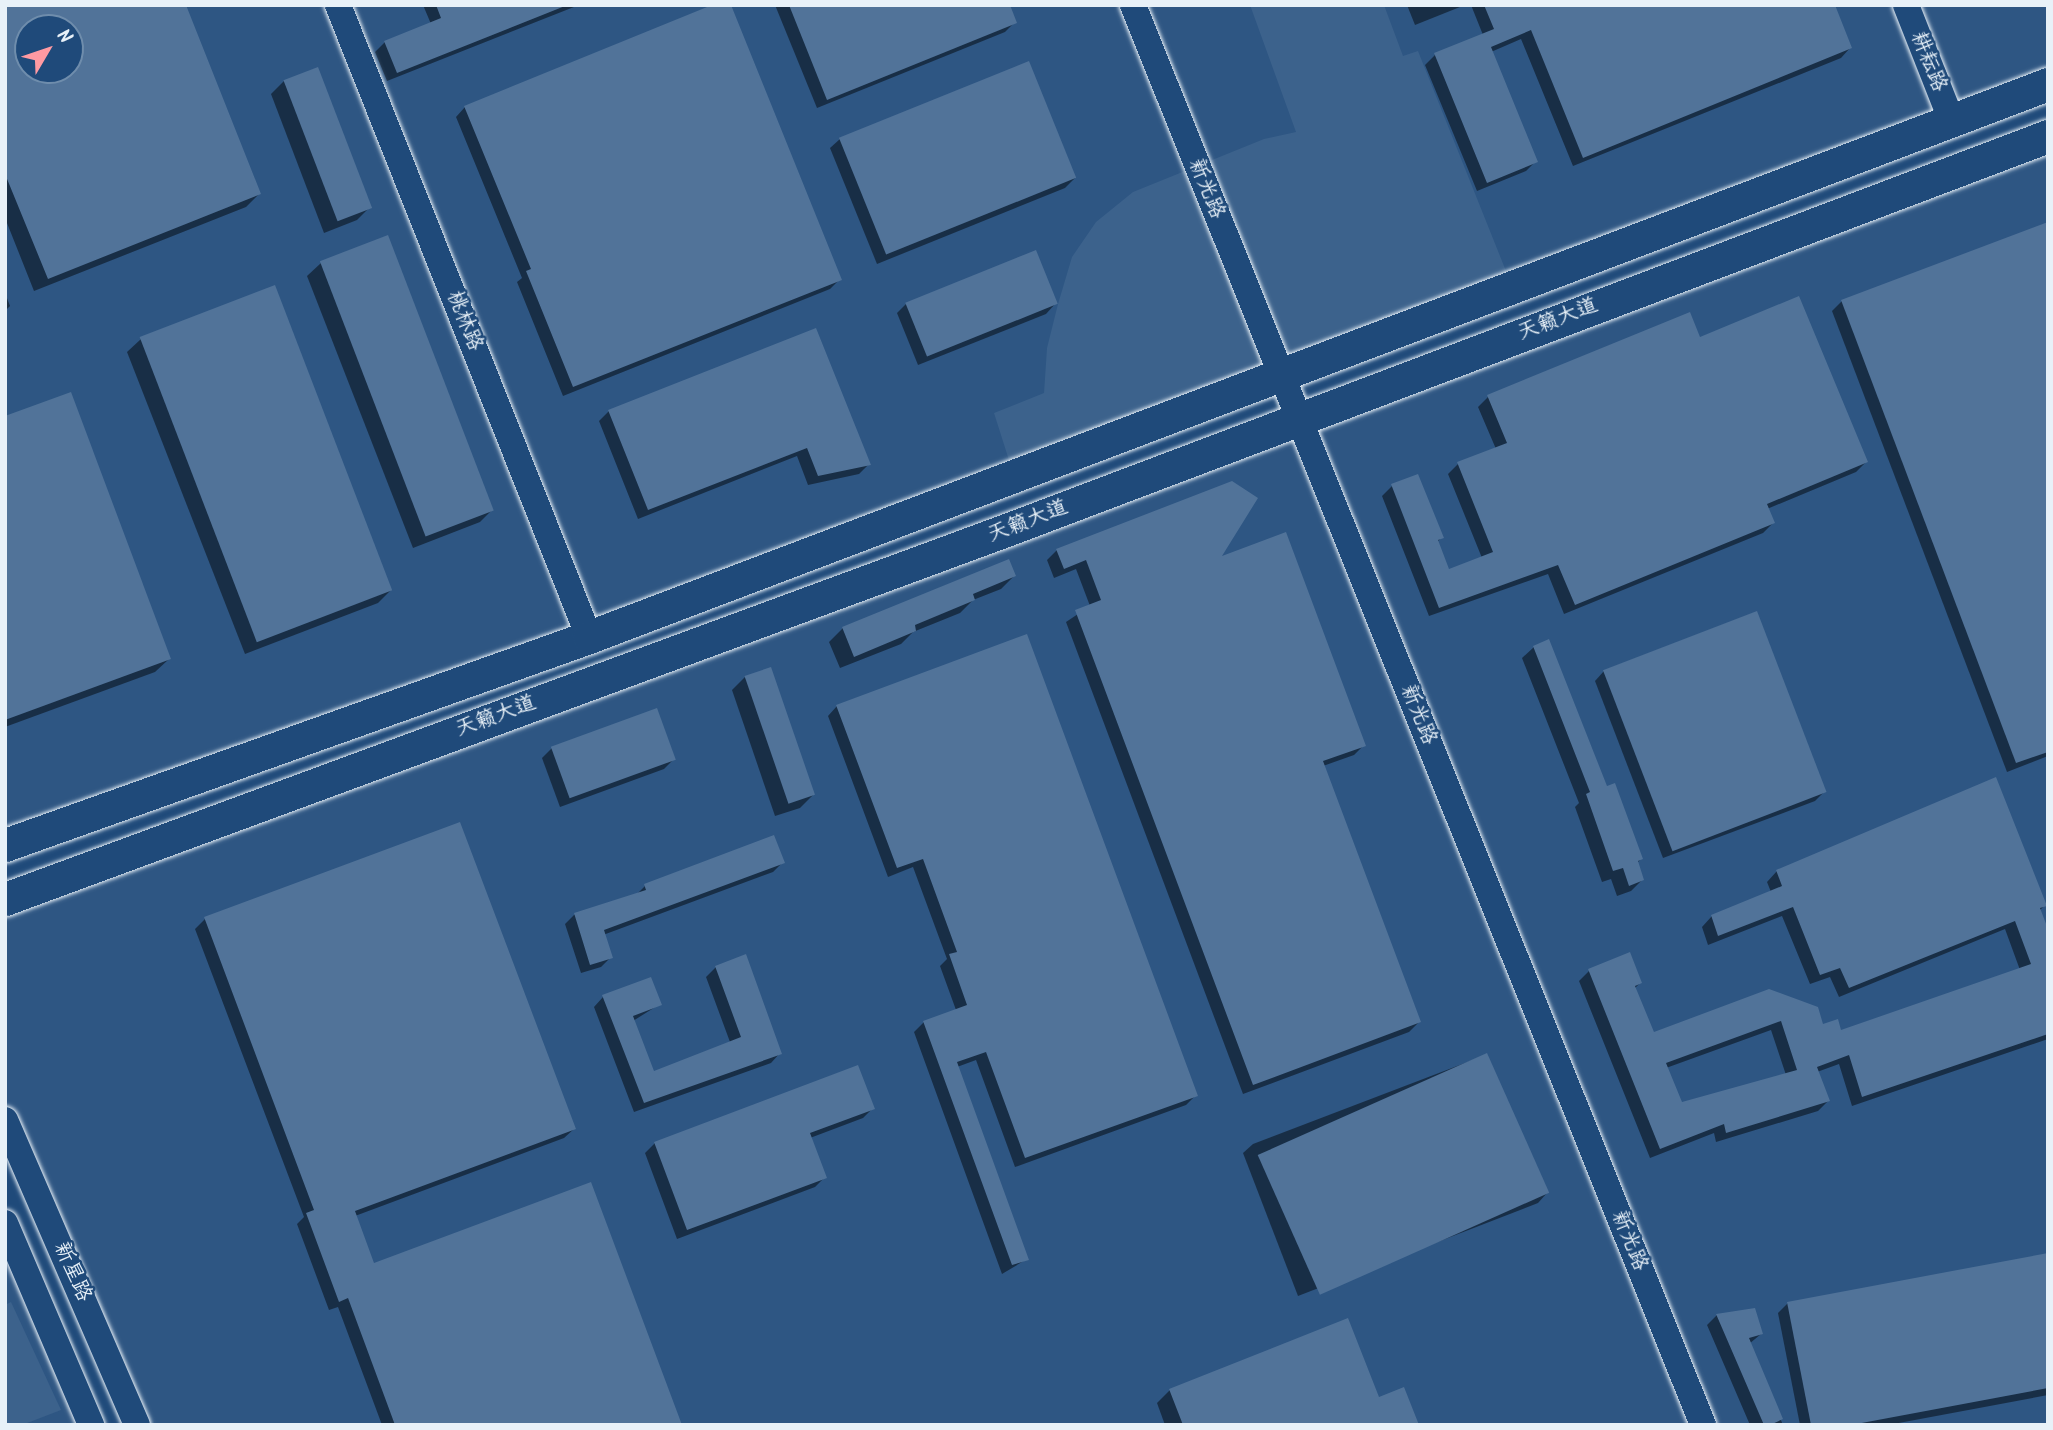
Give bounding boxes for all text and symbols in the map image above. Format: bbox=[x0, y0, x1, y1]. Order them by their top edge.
north arrow bbox=[14, 14, 84, 84]
text: N bbox=[48, 23, 79, 51]
street label: 耕耘路 bbox=[1905, 28, 1951, 96]
street label: 新光路 bbox=[1183, 155, 1229, 223]
street label: 桃林路 bbox=[441, 287, 487, 355]
street label: 天籁大道 bbox=[1514, 293, 1602, 347]
street label: 天籁大道 bbox=[984, 495, 1072, 549]
street label: 新光路 bbox=[1395, 681, 1441, 749]
street label: 天籁大道 bbox=[452, 691, 540, 743]
street label: 新光路 bbox=[1606, 1207, 1652, 1275]
street label: 新星路 bbox=[48, 1238, 96, 1306]

